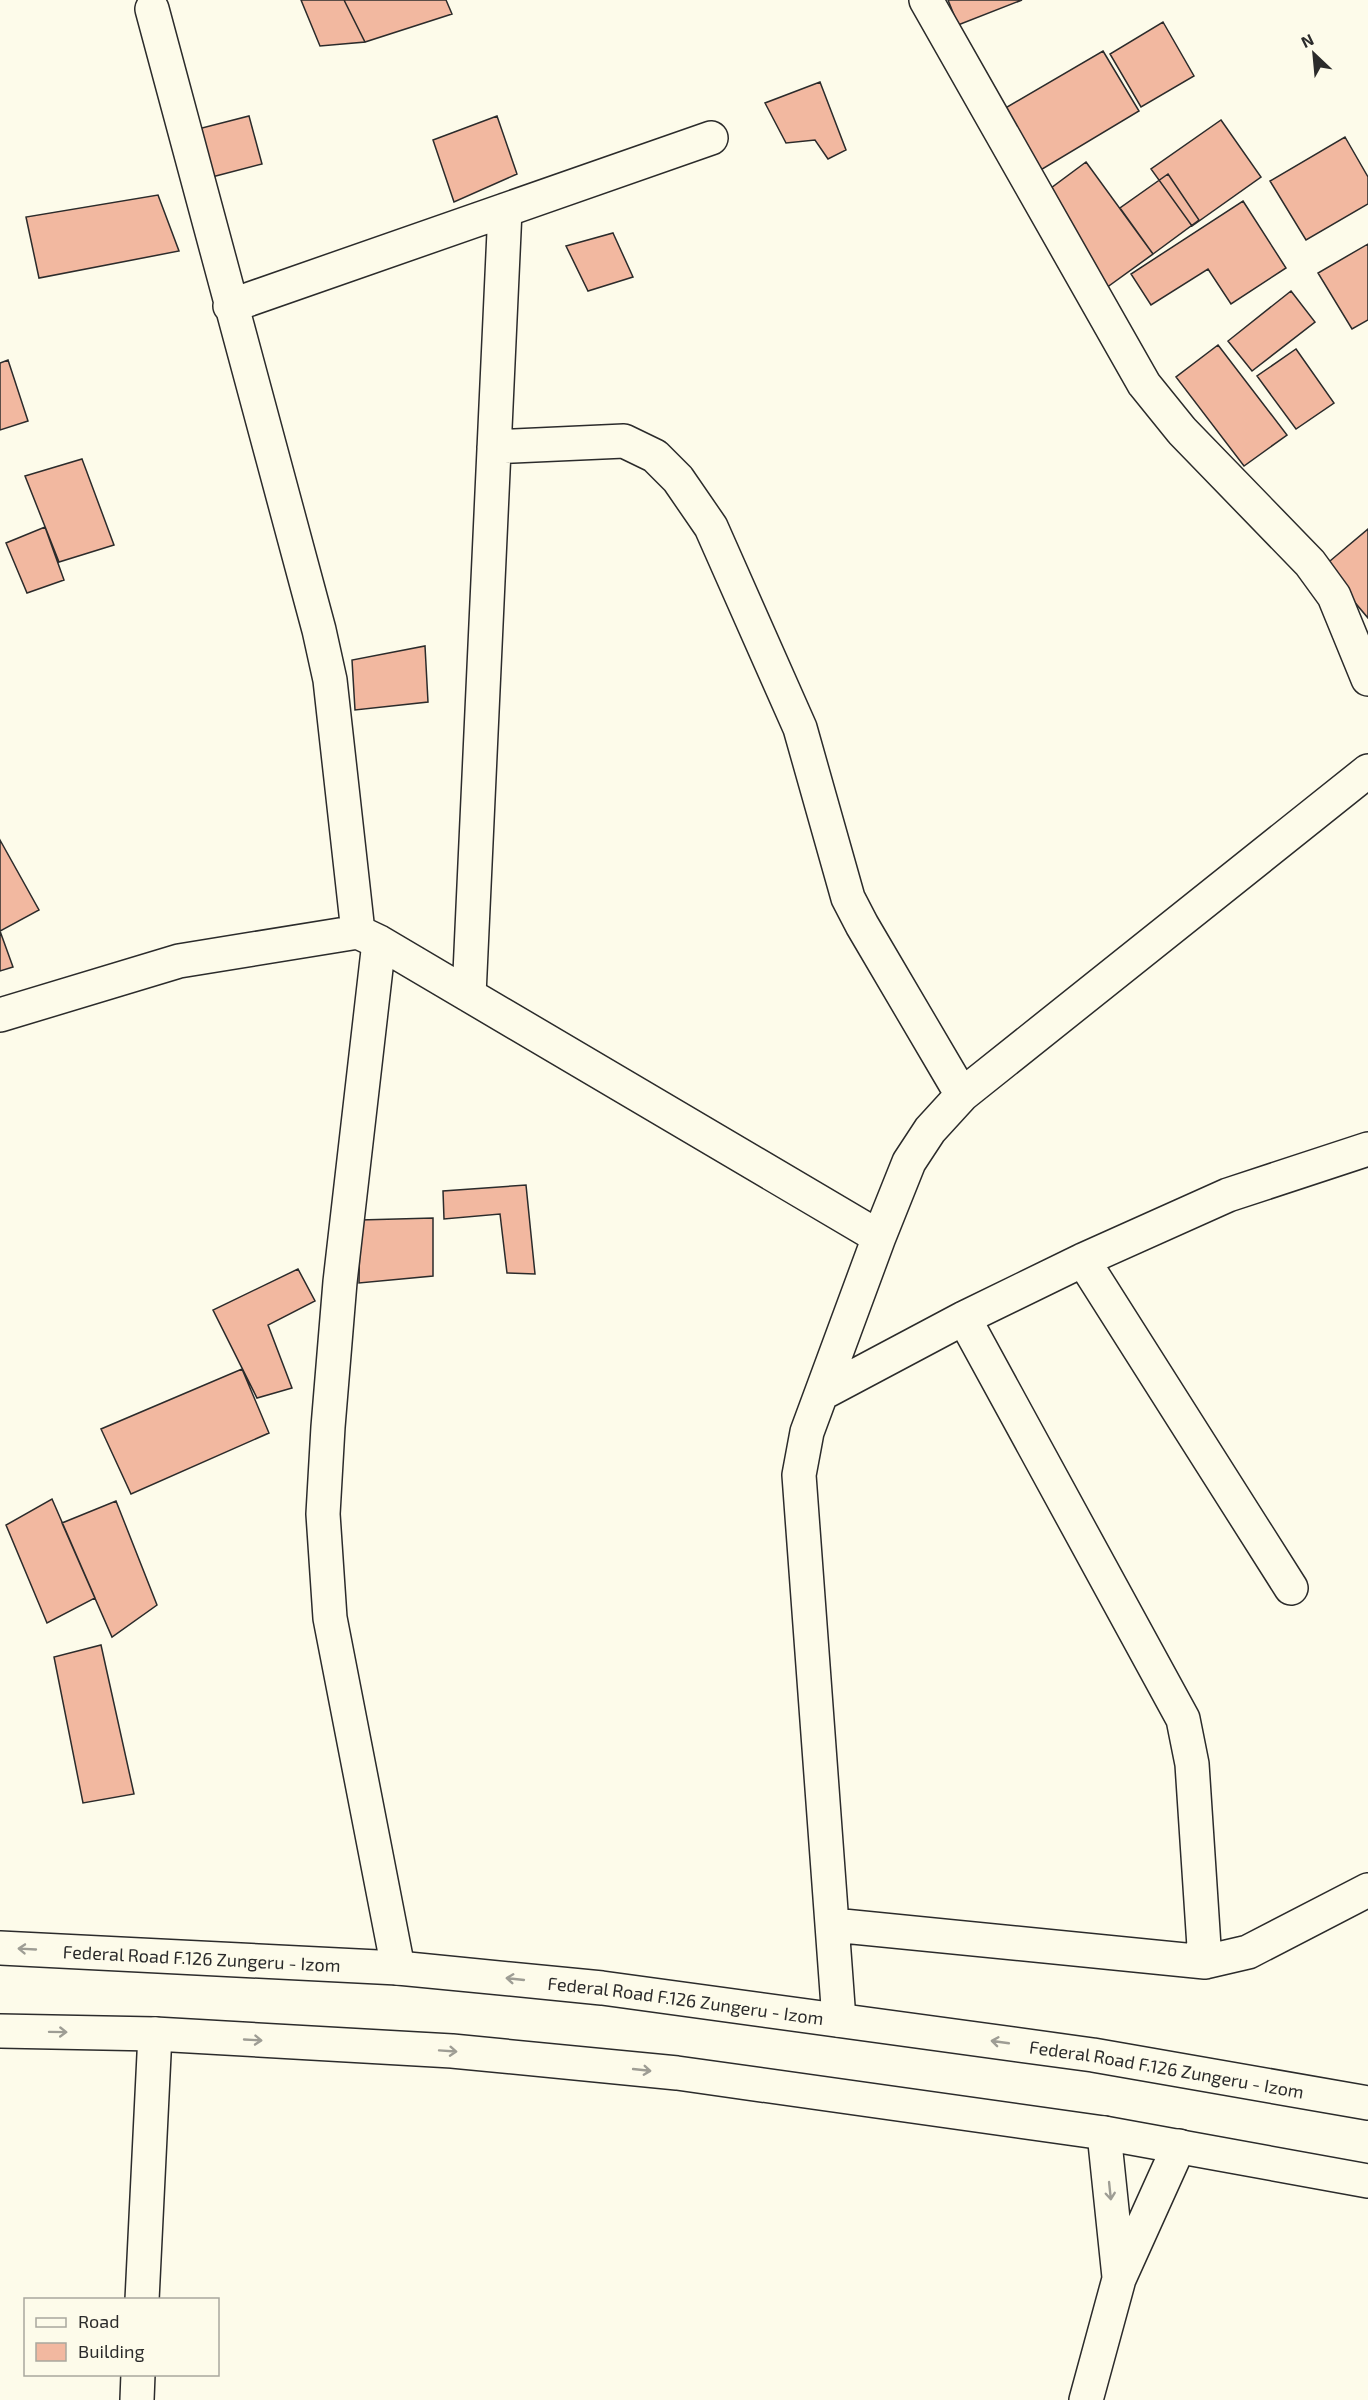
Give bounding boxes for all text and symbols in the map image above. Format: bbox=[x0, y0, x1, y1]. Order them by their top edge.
north arrow bbox=[1284, 24, 1344, 84]
text: N bbox=[1298, 29, 1317, 51]
street label: Federal Road F.126 Zungeru - Izom bbox=[62, 1940, 341, 1976]
one-way arrow bbox=[17, 1943, 37, 1954]
street label: Federal Road F.126 Zungeru - Izom bbox=[547, 1972, 825, 2029]
one-way arrow bbox=[505, 1973, 525, 1984]
one-way arrow bbox=[48, 2027, 68, 2038]
one-way arrow bbox=[243, 2034, 263, 2045]
street label: Federal Road F.126 Zungeru - Izom bbox=[1028, 2035, 1306, 2103]
one-way arrow bbox=[990, 2036, 1010, 2047]
one-way arrow bbox=[438, 2046, 457, 2057]
one-way arrow bbox=[632, 2065, 652, 2076]
one-way arrow bbox=[1105, 2181, 1116, 2200]
legend bbox=[24, 2298, 219, 2376]
text: Road bbox=[78, 2310, 119, 2332]
text: Building bbox=[78, 2340, 145, 2362]

